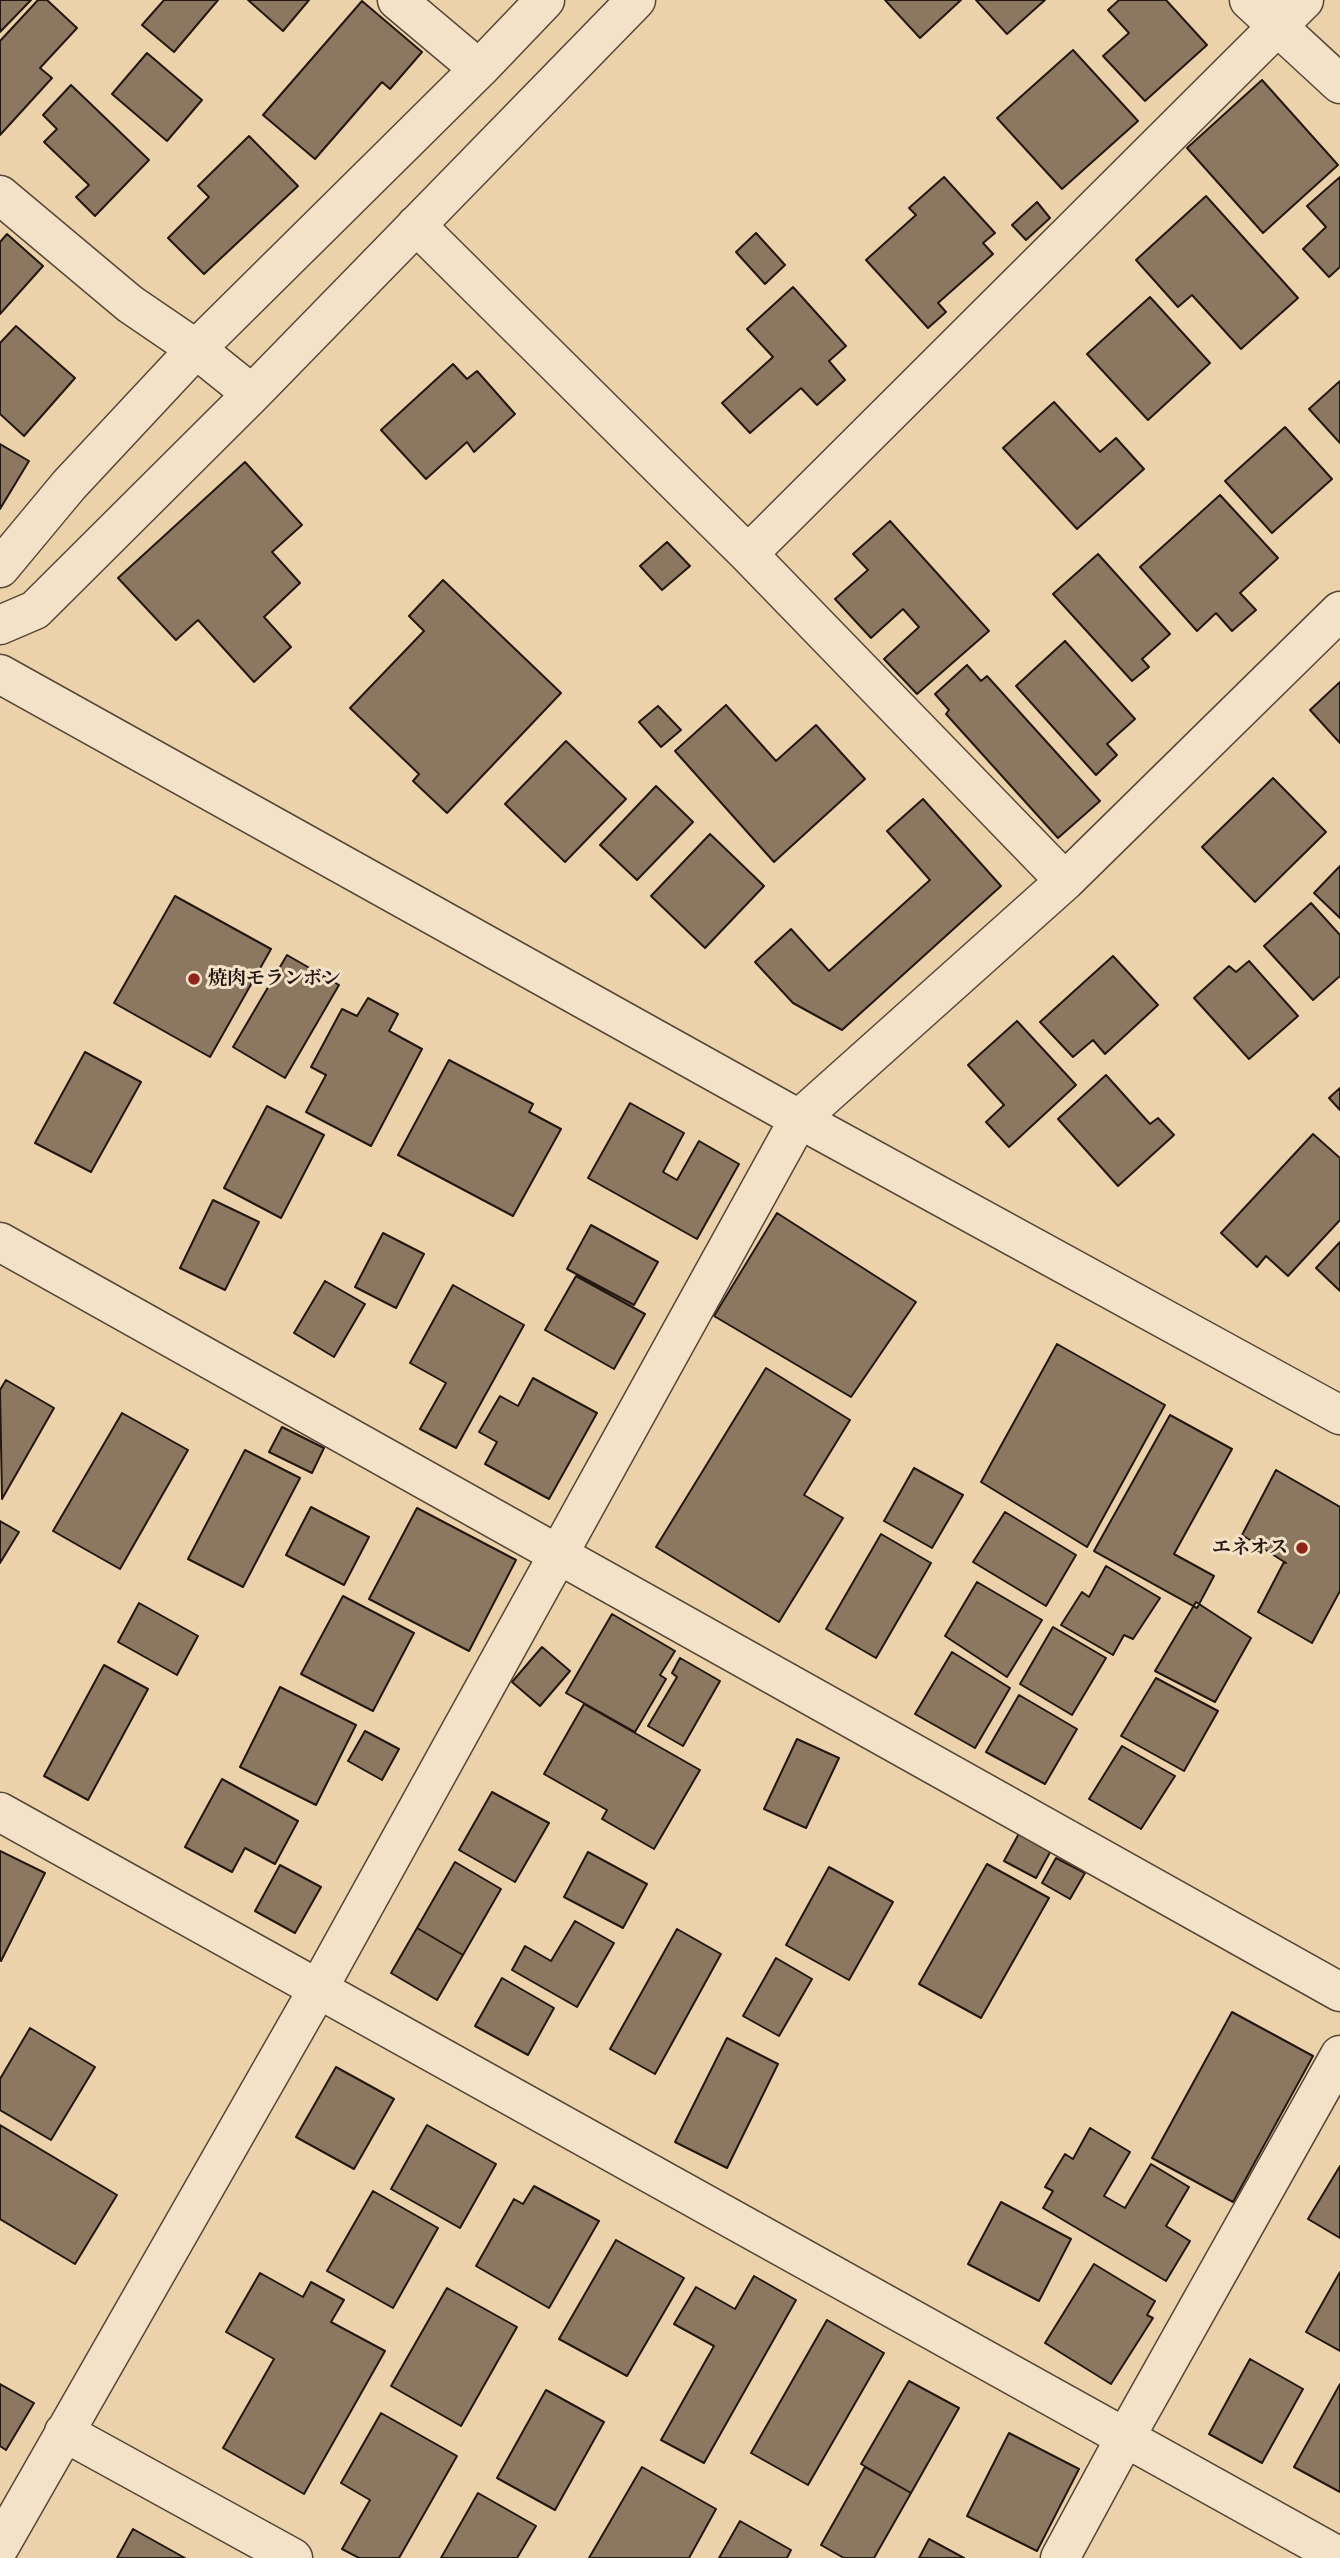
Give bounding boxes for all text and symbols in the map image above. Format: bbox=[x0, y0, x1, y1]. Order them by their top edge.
place label: 焼肉モランボン bbox=[208, 968, 341, 990]
marker: 焼肉モランボン bbox=[186, 971, 202, 987]
place label: エネオス bbox=[1212, 1537, 1288, 1559]
marker: エネオス bbox=[1294, 1540, 1310, 1556]

